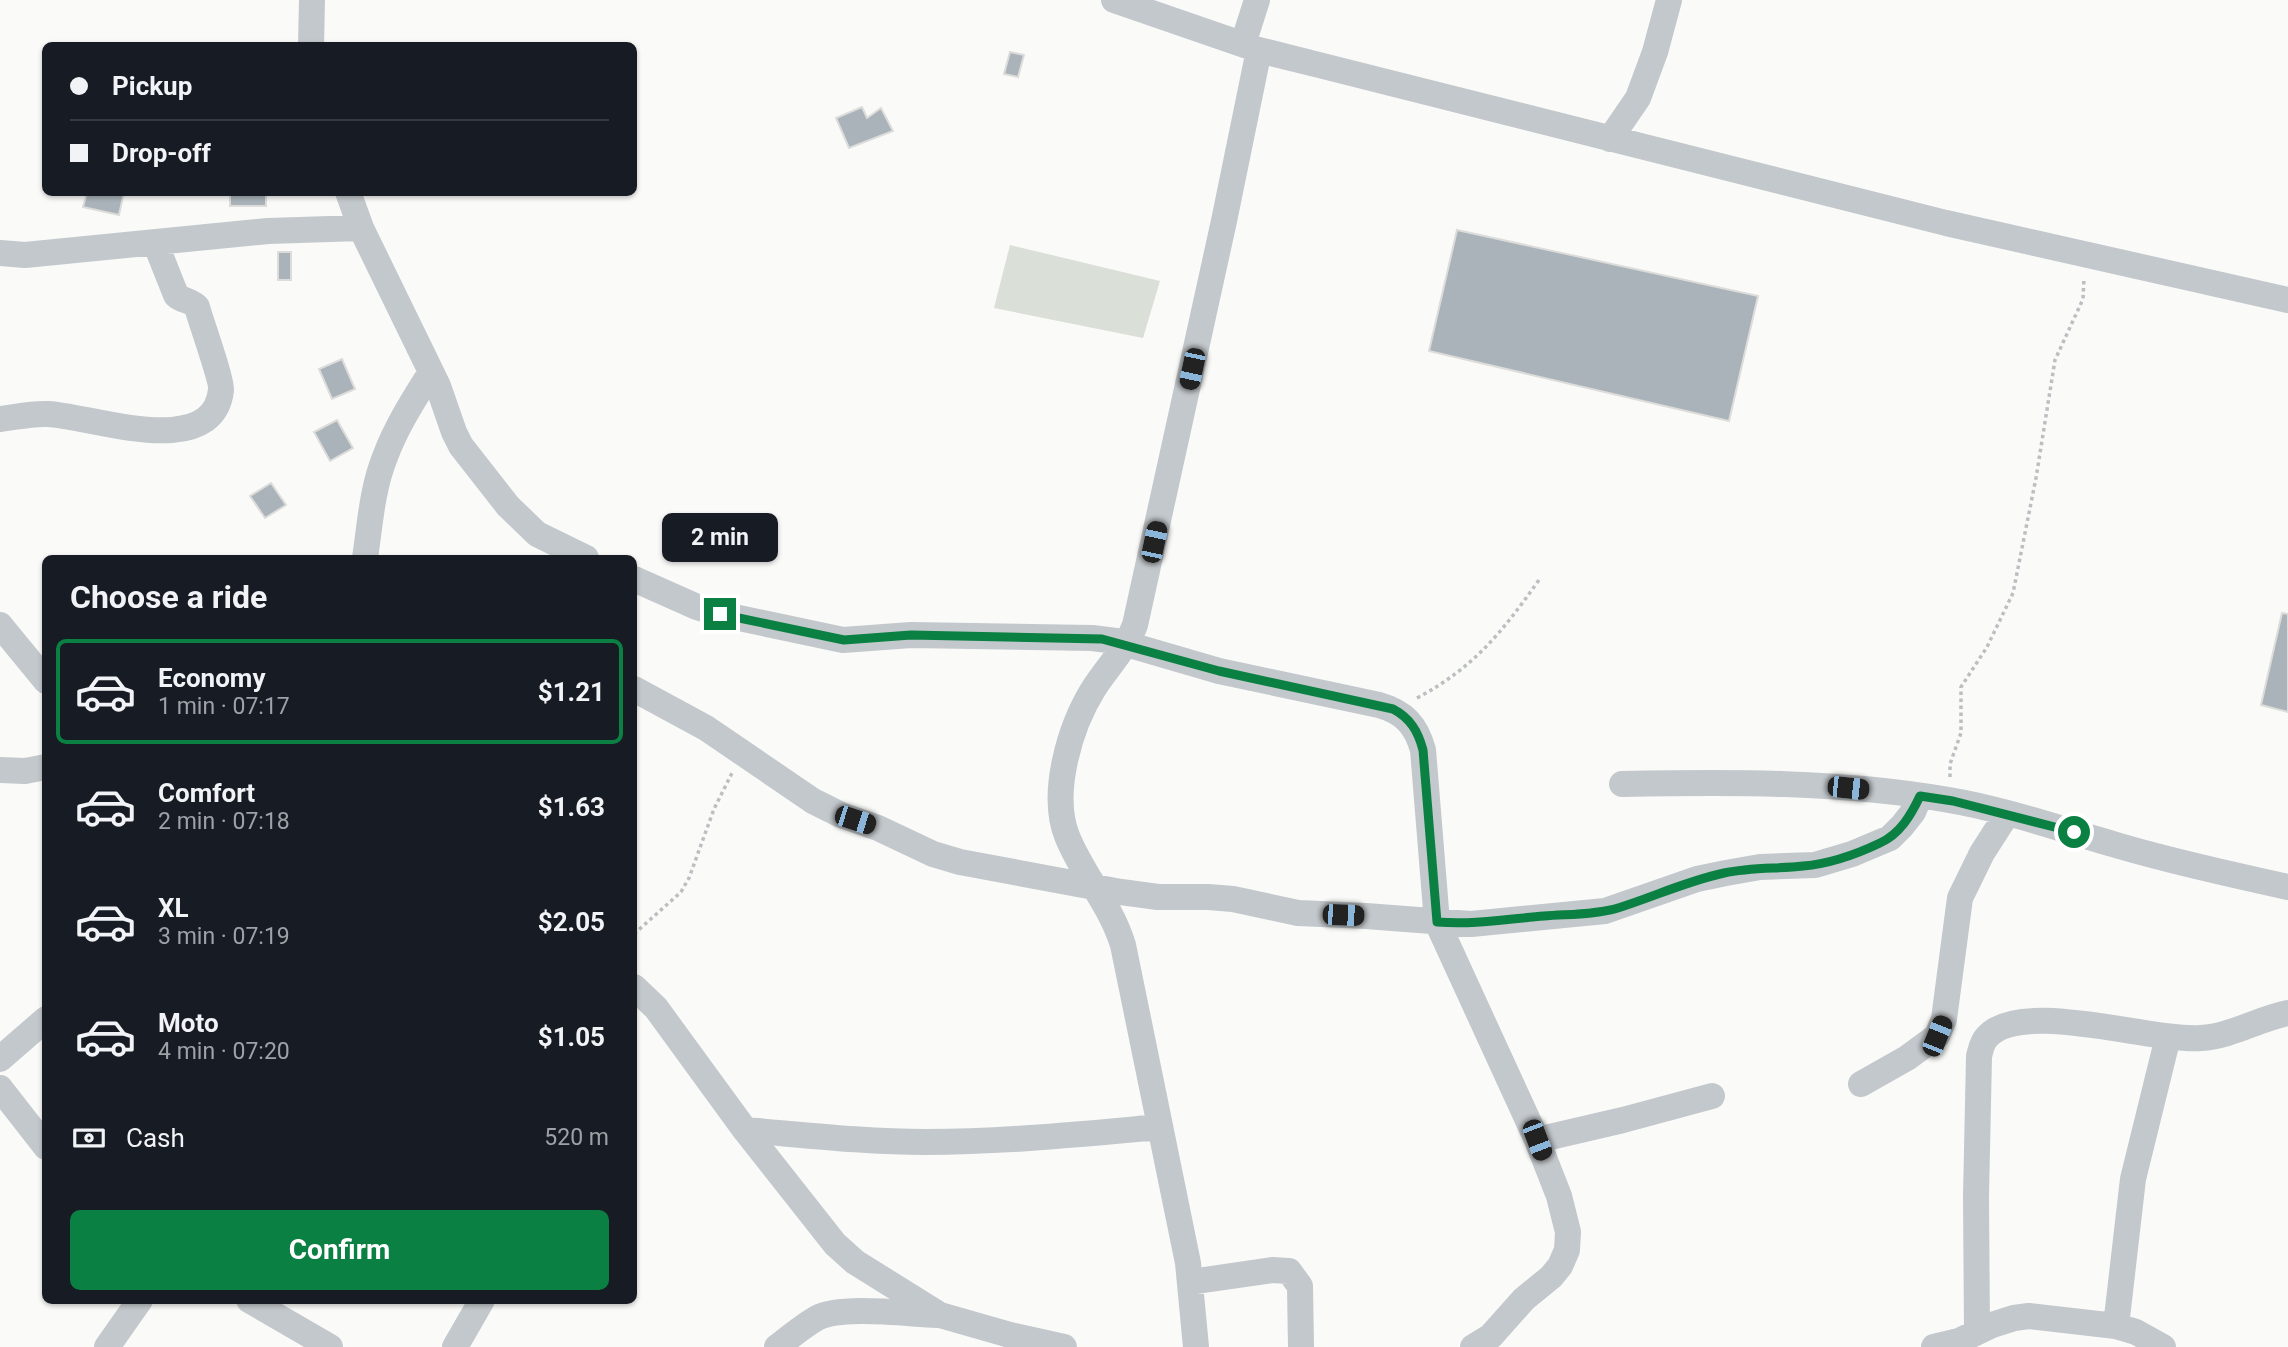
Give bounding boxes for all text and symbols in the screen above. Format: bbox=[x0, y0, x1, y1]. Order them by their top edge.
text: Pickup bbox=[112, 71, 192, 101]
text: Drop-off bbox=[112, 138, 211, 168]
car bbox=[1178, 346, 1207, 392]
callout: 2 min bbox=[662, 512, 778, 562]
car bbox=[1140, 519, 1169, 565]
text: 2 min bbox=[691, 524, 749, 551]
text: Choose a ride bbox=[70, 578, 267, 616]
route end bbox=[704, 598, 736, 630]
icon: car bbox=[74, 660, 137, 723]
text: Economy bbox=[158, 663, 265, 693]
text: $1.21 bbox=[538, 677, 605, 707]
text: 1 min · 07:17 bbox=[158, 693, 290, 720]
icon: car bbox=[74, 775, 137, 838]
car bbox=[1827, 775, 1870, 801]
text: Comfort bbox=[158, 778, 255, 808]
text: $1.63 bbox=[538, 792, 605, 822]
car bbox=[832, 804, 879, 836]
text: 2 min · 07:18 bbox=[158, 808, 290, 835]
route start bbox=[2058, 816, 2090, 848]
icon: car bbox=[74, 890, 137, 953]
text: XL bbox=[158, 893, 189, 923]
car bbox=[1322, 904, 1365, 926]
text: $2.05 bbox=[538, 907, 605, 937]
text: 3 min · 07:19 bbox=[158, 923, 290, 950]
icon: car bbox=[74, 1005, 137, 1068]
text: Moto bbox=[158, 1008, 219, 1038]
car bbox=[1920, 1013, 1955, 1059]
text: $1.05 bbox=[538, 1022, 605, 1052]
text: 4 min · 07:20 bbox=[158, 1038, 290, 1065]
car bbox=[1520, 1117, 1555, 1163]
icon: cash bbox=[70, 1119, 108, 1157]
text: Cash bbox=[126, 1123, 185, 1153]
text: 520 m bbox=[544, 1124, 609, 1151]
button: Confirm bbox=[70, 1210, 609, 1290]

